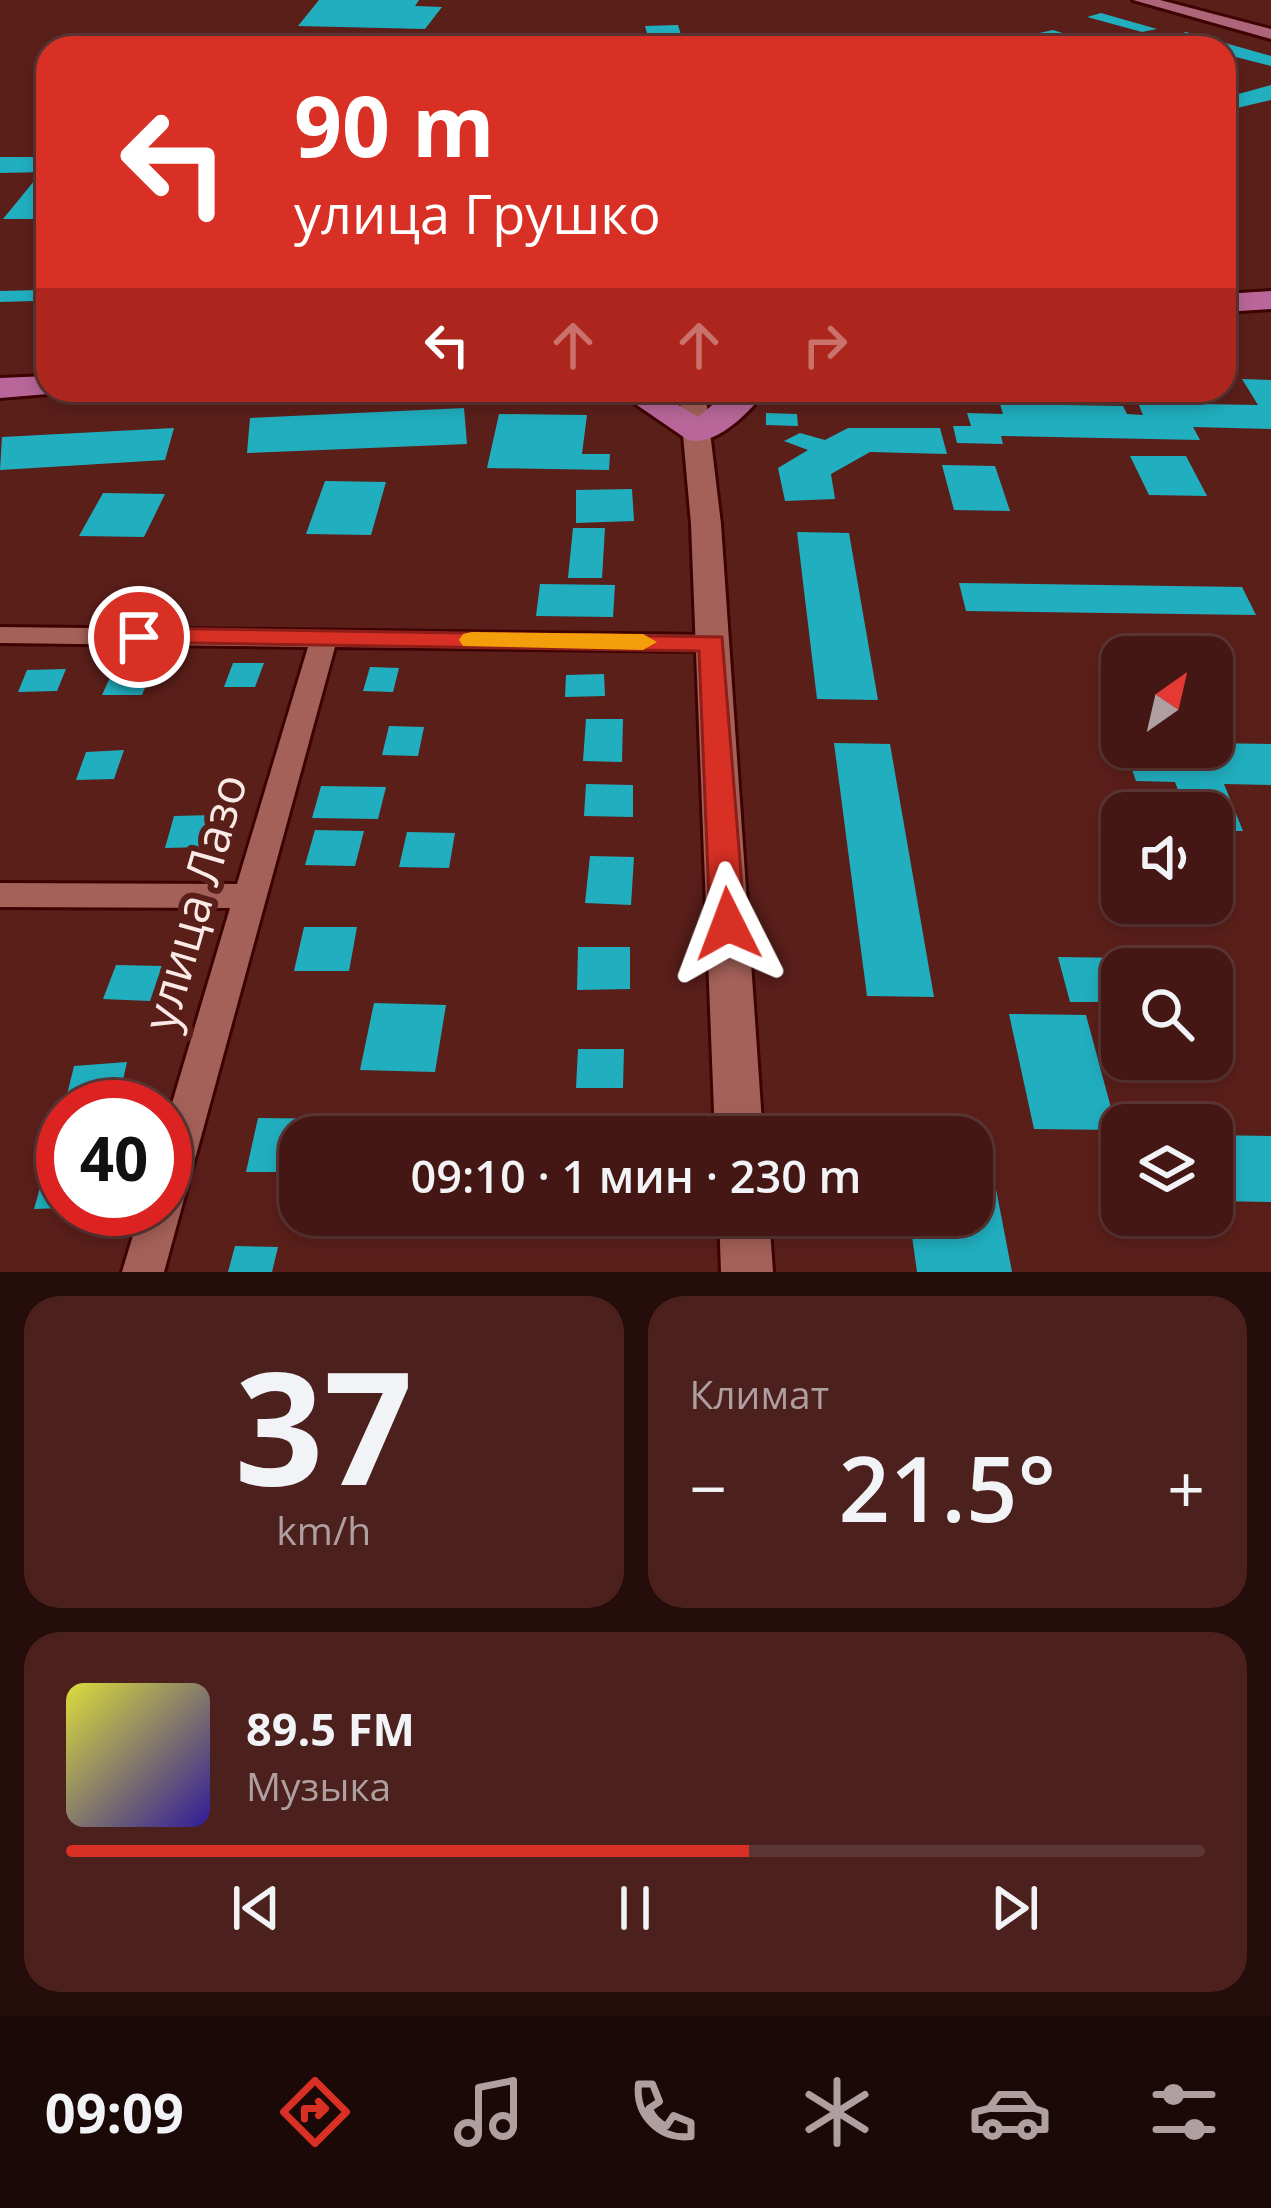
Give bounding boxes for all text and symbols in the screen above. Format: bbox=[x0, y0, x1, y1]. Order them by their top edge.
text: 90 m bbox=[294, 67, 494, 182]
icon: left bbox=[96, 84, 252, 240]
text: улица Грушко bbox=[294, 176, 661, 250]
icon: left bbox=[414, 312, 480, 378]
icon: ahead bbox=[540, 312, 606, 378]
icon: ahead bbox=[666, 312, 732, 378]
icon: right bbox=[792, 312, 858, 378]
pin bbox=[88, 586, 190, 688]
icon: arrive bbox=[106, 604, 172, 670]
north arrow bbox=[1101, 636, 1233, 768]
map controls bbox=[1101, 636, 1233, 1236]
street label: улица Лазо bbox=[126, 766, 261, 1037]
button: sound bbox=[1101, 792, 1233, 924]
position arrow bbox=[665, 861, 791, 987]
button: search bbox=[1101, 948, 1233, 1080]
speed limit sign: 40 bbox=[36, 1080, 192, 1236]
button: layers bbox=[1101, 1104, 1233, 1236]
text: 09:10 · 1 мин · 230 m bbox=[410, 1145, 862, 1206]
text: 37 bbox=[235, 1318, 413, 1531]
text: Климат bbox=[690, 1367, 829, 1420]
text: 21.5° bbox=[838, 1426, 1056, 1548]
text: − bbox=[690, 1442, 727, 1532]
text: + bbox=[1167, 1442, 1205, 1532]
text: km/h bbox=[276, 1503, 371, 1556]
text: 89.5 FM bbox=[246, 1698, 415, 1759]
text: Музыка bbox=[246, 1759, 391, 1812]
icon: previous bbox=[223, 1875, 289, 1941]
icon: pause bbox=[602, 1875, 668, 1941]
icon: next bbox=[982, 1875, 1048, 1941]
icon: directions bbox=[273, 2070, 357, 2154]
icon: music bbox=[447, 2070, 531, 2154]
icon: phone bbox=[621, 2070, 705, 2154]
icon: climate bbox=[795, 2070, 879, 2154]
icon: car bbox=[968, 2070, 1052, 2154]
icon: filters bbox=[1142, 2070, 1226, 2154]
text: 09:09 bbox=[45, 2075, 184, 2149]

